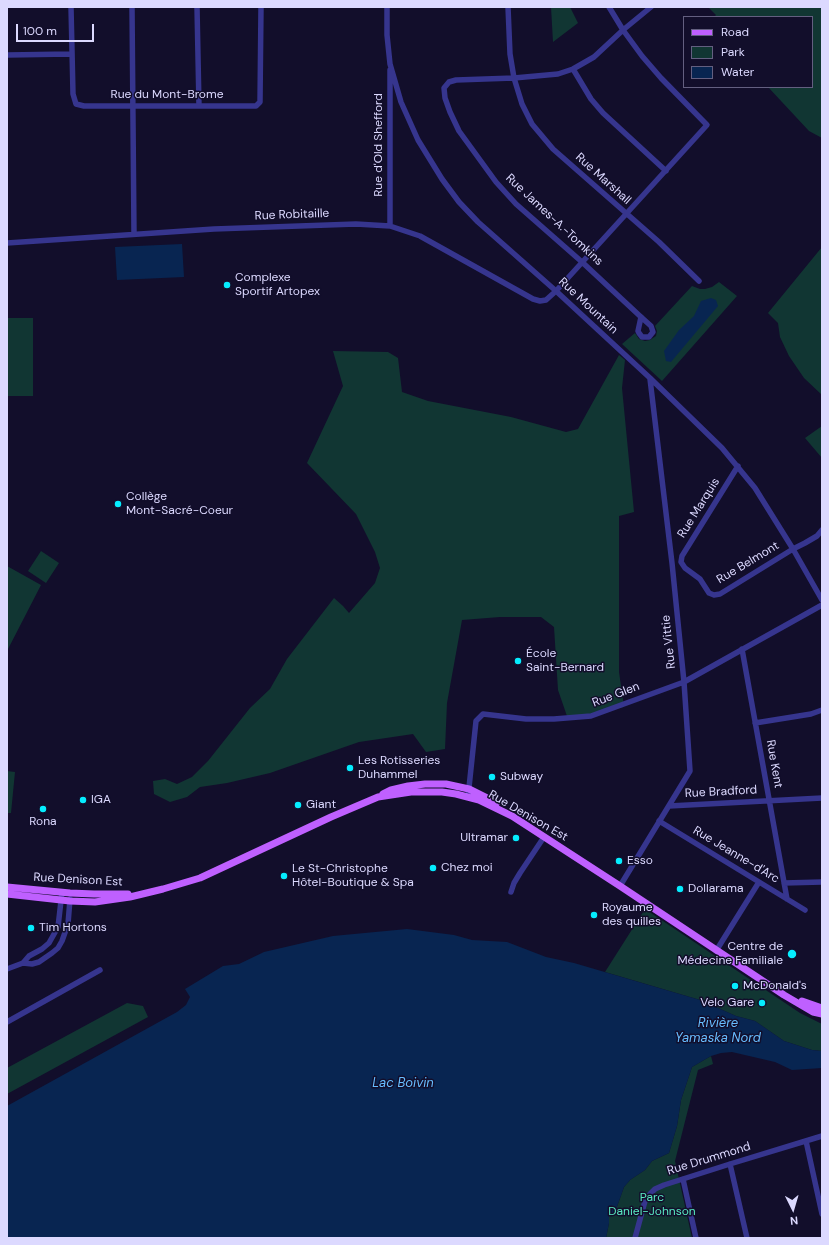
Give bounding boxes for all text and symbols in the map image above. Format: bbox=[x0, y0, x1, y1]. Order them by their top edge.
scale bar bbox=[18, 16, 96, 42]
legend bbox=[683, 16, 813, 88]
text: 100 m bbox=[23, 23, 57, 39]
text: Road bbox=[721, 24, 749, 40]
text: Park bbox=[721, 44, 745, 60]
text: Water bbox=[721, 64, 754, 80]
street label: Rue du Mont-Brome bbox=[111, 88, 223, 102]
street label: Rue d'Old Shefford bbox=[372, 93, 386, 197]
street label: Rue Marshall bbox=[572, 150, 634, 208]
street label: Rue James-A.-Tomkins bbox=[502, 171, 606, 269]
street label: Rue Robitaille bbox=[254, 207, 330, 223]
place label: Complexe Sportif Artopex bbox=[235, 271, 320, 299]
street label: Rue Mountain bbox=[555, 275, 621, 337]
marker: Complexe Sportif Artopex bbox=[222, 280, 232, 290]
street label: Rue Marquis bbox=[675, 475, 723, 541]
place label: Collège Mont-Sacré-Coeur bbox=[126, 490, 233, 518]
marker: Collège Mont-Sacré-Coeur bbox=[113, 499, 123, 509]
street label: Rue Belmont bbox=[714, 539, 782, 587]
street label: Rue Vittie bbox=[659, 614, 679, 670]
place label: École Saint-Bernard bbox=[526, 647, 604, 675]
marker: École Saint-Bernard bbox=[513, 656, 523, 666]
street label: Rue Glen bbox=[590, 679, 642, 711]
street label: Rue Kent bbox=[763, 739, 785, 789]
place label: Les Rotisseries Duhammel bbox=[358, 754, 440, 782]
marker: Les Rotisseries Duhammel bbox=[345, 763, 355, 773]
place label: Subway bbox=[500, 770, 543, 784]
marker: Subway bbox=[487, 772, 497, 782]
street label: Rue Bradford bbox=[684, 783, 758, 801]
street label: Rue Denison Est bbox=[486, 787, 570, 845]
place label: IGA bbox=[91, 793, 111, 807]
marker: IGA bbox=[78, 795, 88, 805]
place label: Giant bbox=[306, 798, 336, 812]
marker: Giant bbox=[293, 800, 303, 810]
marker: Rona bbox=[38, 804, 48, 814]
place label: Rona bbox=[29, 815, 57, 829]
street label: Rue Jeanne-d'Arc bbox=[690, 824, 782, 886]
place label: Ultramar bbox=[460, 831, 508, 845]
marker: Ultramar bbox=[511, 833, 521, 843]
place label: Esso bbox=[627, 854, 653, 868]
marker: Esso bbox=[614, 856, 624, 866]
place label: Chez moi bbox=[441, 861, 493, 875]
place label: Le St-Christophe Hôtel-Boutique & Spa bbox=[292, 862, 414, 890]
marker: Chez moi bbox=[428, 863, 438, 873]
street label: Rue Denison Est bbox=[33, 870, 123, 890]
marker: Le St-Christophe Hôtel-Boutique & Spa bbox=[279, 871, 289, 881]
place label: Dollarama bbox=[688, 882, 743, 896]
marker: Dollarama bbox=[675, 884, 685, 894]
place label: Royaume des quilles bbox=[602, 901, 661, 929]
marker: Royaume des quilles bbox=[589, 910, 599, 920]
place label: Tim Hortons bbox=[39, 921, 107, 935]
marker: Tim Hortons bbox=[26, 923, 36, 933]
place label: Centre de Médecine Familiale bbox=[677, 940, 783, 968]
marker: Centre de Médecine Familiale bbox=[786, 948, 798, 960]
place label: McDonald's bbox=[743, 979, 807, 993]
marker: McDonald's bbox=[730, 981, 740, 991]
place label: Velo Gare bbox=[700, 996, 754, 1010]
marker: Velo Gare bbox=[757, 998, 767, 1008]
water label: Rivière Yamaska Nord bbox=[675, 1016, 761, 1047]
water label: Lac Boivin bbox=[372, 1076, 434, 1092]
street label: Rue Drummond bbox=[666, 1139, 752, 1179]
north arrow bbox=[773, 1189, 813, 1229]
park label: Parc Daniel-Johnson bbox=[608, 1191, 696, 1219]
text: N bbox=[789, 1214, 799, 1228]

